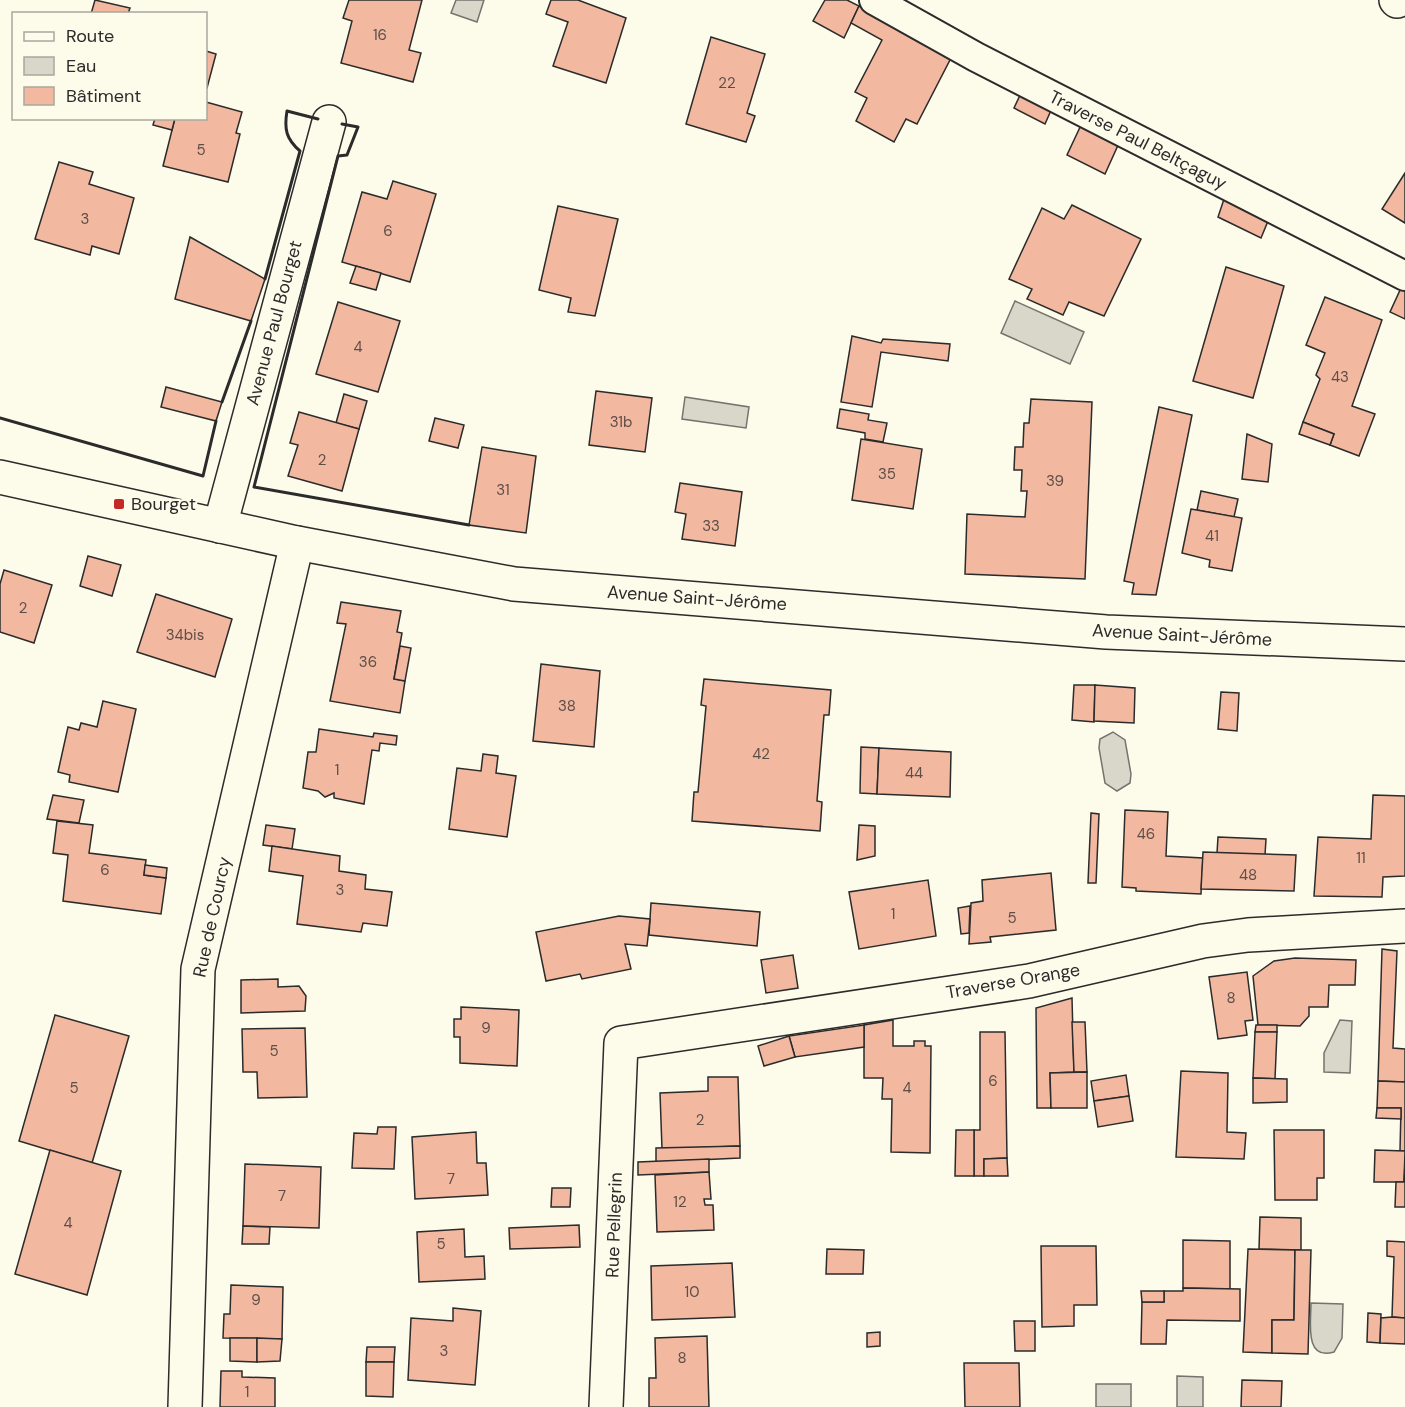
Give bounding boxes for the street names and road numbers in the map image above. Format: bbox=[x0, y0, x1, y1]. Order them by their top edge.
street label: Traverse Paul Beltçaguy bbox=[1045, 85, 1231, 195]
street label: Avenue Paul Bourget bbox=[240, 238, 308, 408]
street label: Avenue Saint-Jérôme bbox=[606, 580, 788, 616]
street label: Avenue Saint-Jérôme bbox=[1091, 618, 1273, 652]
street label: Rue de Courcy bbox=[187, 854, 237, 980]
street label: Traverse Orange bbox=[944, 957, 1082, 1005]
street label: Rue Pellegrin bbox=[600, 1172, 628, 1278]

